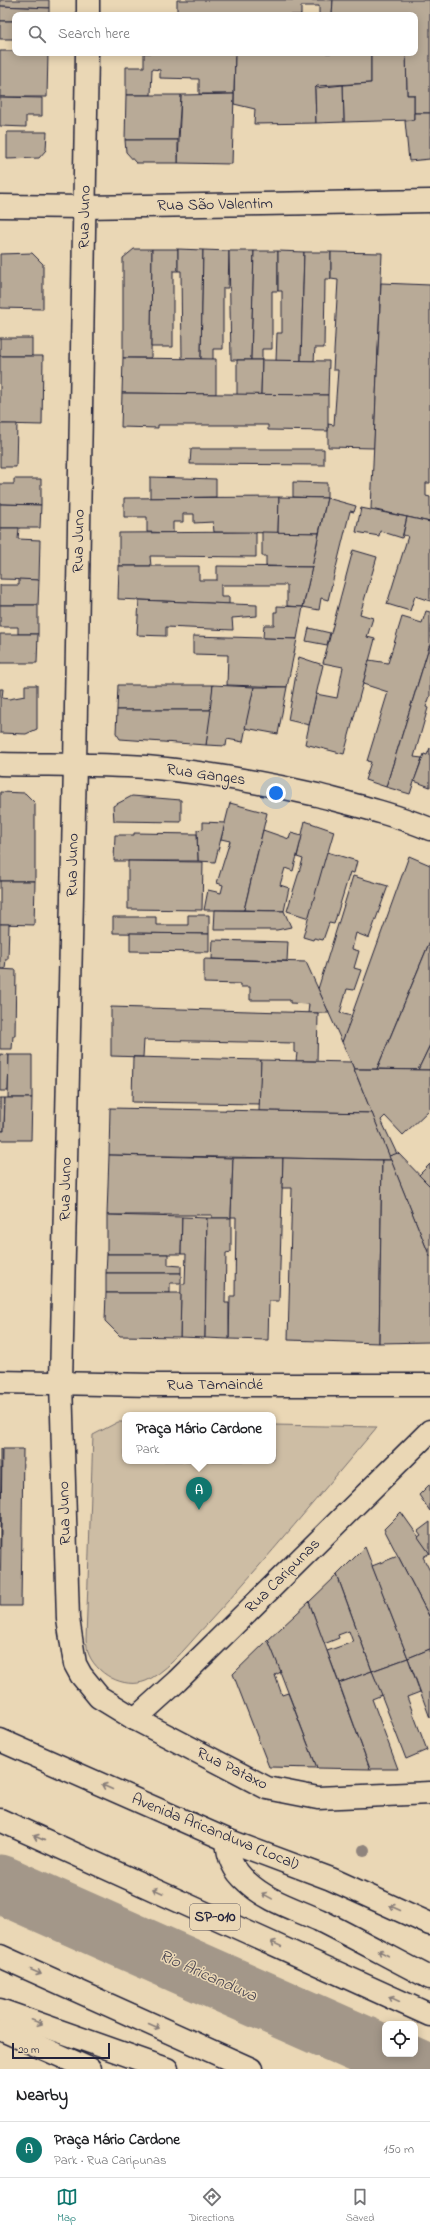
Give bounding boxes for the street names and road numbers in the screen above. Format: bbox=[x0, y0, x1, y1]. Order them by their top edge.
street label: Rua Juno bbox=[72, 185, 98, 249]
street label: Rua São Valentim bbox=[157, 192, 273, 218]
street label: Rua Juno bbox=[66, 509, 92, 573]
street label: Rua Ganges bbox=[165, 758, 247, 792]
street label: Rua Juno bbox=[60, 833, 86, 897]
street label: Rua Juno bbox=[53, 1157, 79, 1221]
street label: Rua Tamaindé bbox=[167, 1373, 264, 1397]
street label: Rua Juno bbox=[52, 1481, 78, 1545]
street label: Rua Caripunas bbox=[240, 1533, 326, 1619]
street label: Rua Pataxo bbox=[192, 1741, 272, 1797]
street label: Avenida Aricanduva (Local) bbox=[128, 1787, 303, 1877]
road number: SP-010 bbox=[190, 1904, 240, 1930]

